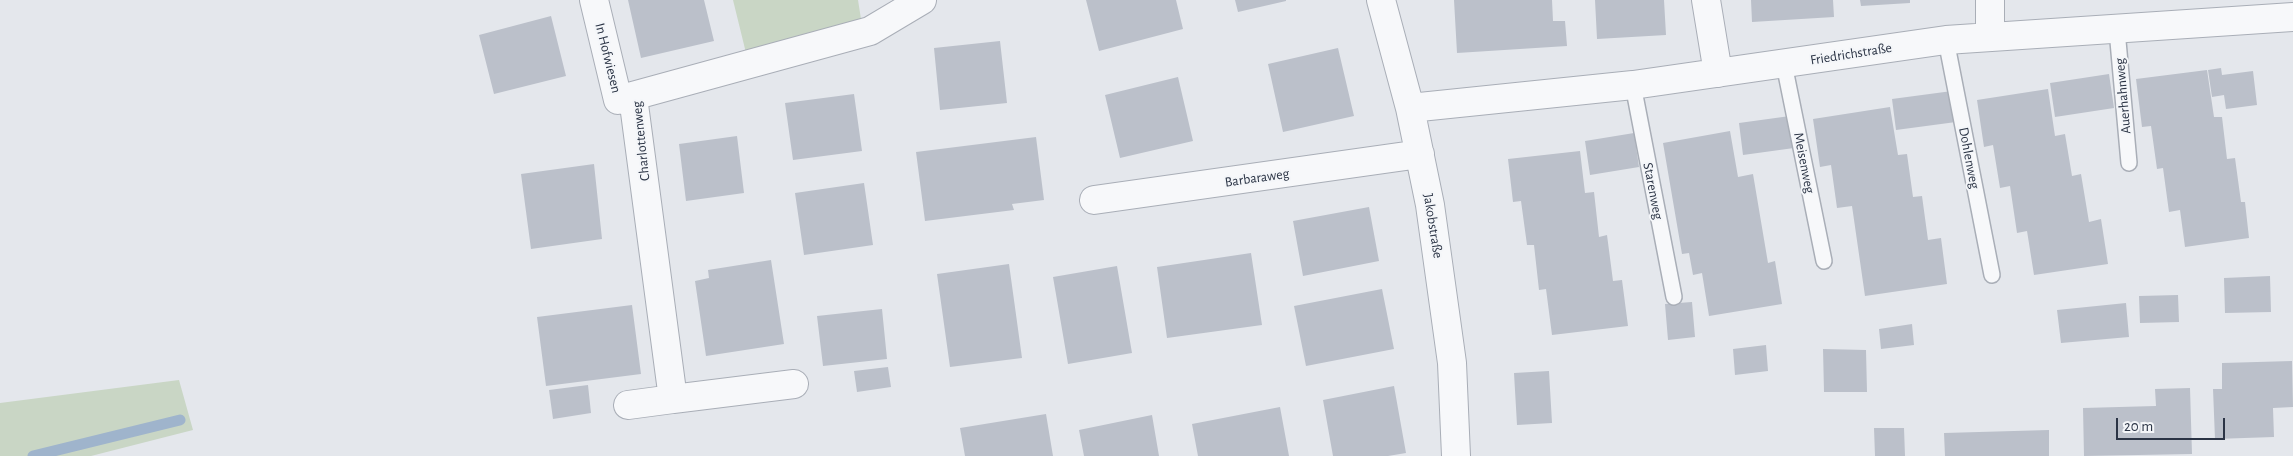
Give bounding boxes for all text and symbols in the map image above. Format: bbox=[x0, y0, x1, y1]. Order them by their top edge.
street label: In Hofwiesen bbox=[591, 21, 625, 95]
street label: Friedrichstraße bbox=[1809, 39, 1893, 69]
street label: Auerhahnweg bbox=[2111, 57, 2135, 135]
street label: Charlottenweg bbox=[628, 100, 654, 182]
street label: Dohlenweg bbox=[1955, 126, 1983, 190]
street label: Meisenweg bbox=[1790, 131, 1818, 195]
street label: Starenweg bbox=[1639, 161, 1667, 221]
street label: Barbaraweg bbox=[1224, 165, 1290, 191]
street label: Jakobstraße bbox=[1420, 192, 1446, 260]
scale bar bbox=[2118, 408, 2227, 440]
text: 20 m bbox=[2124, 419, 2153, 434]

